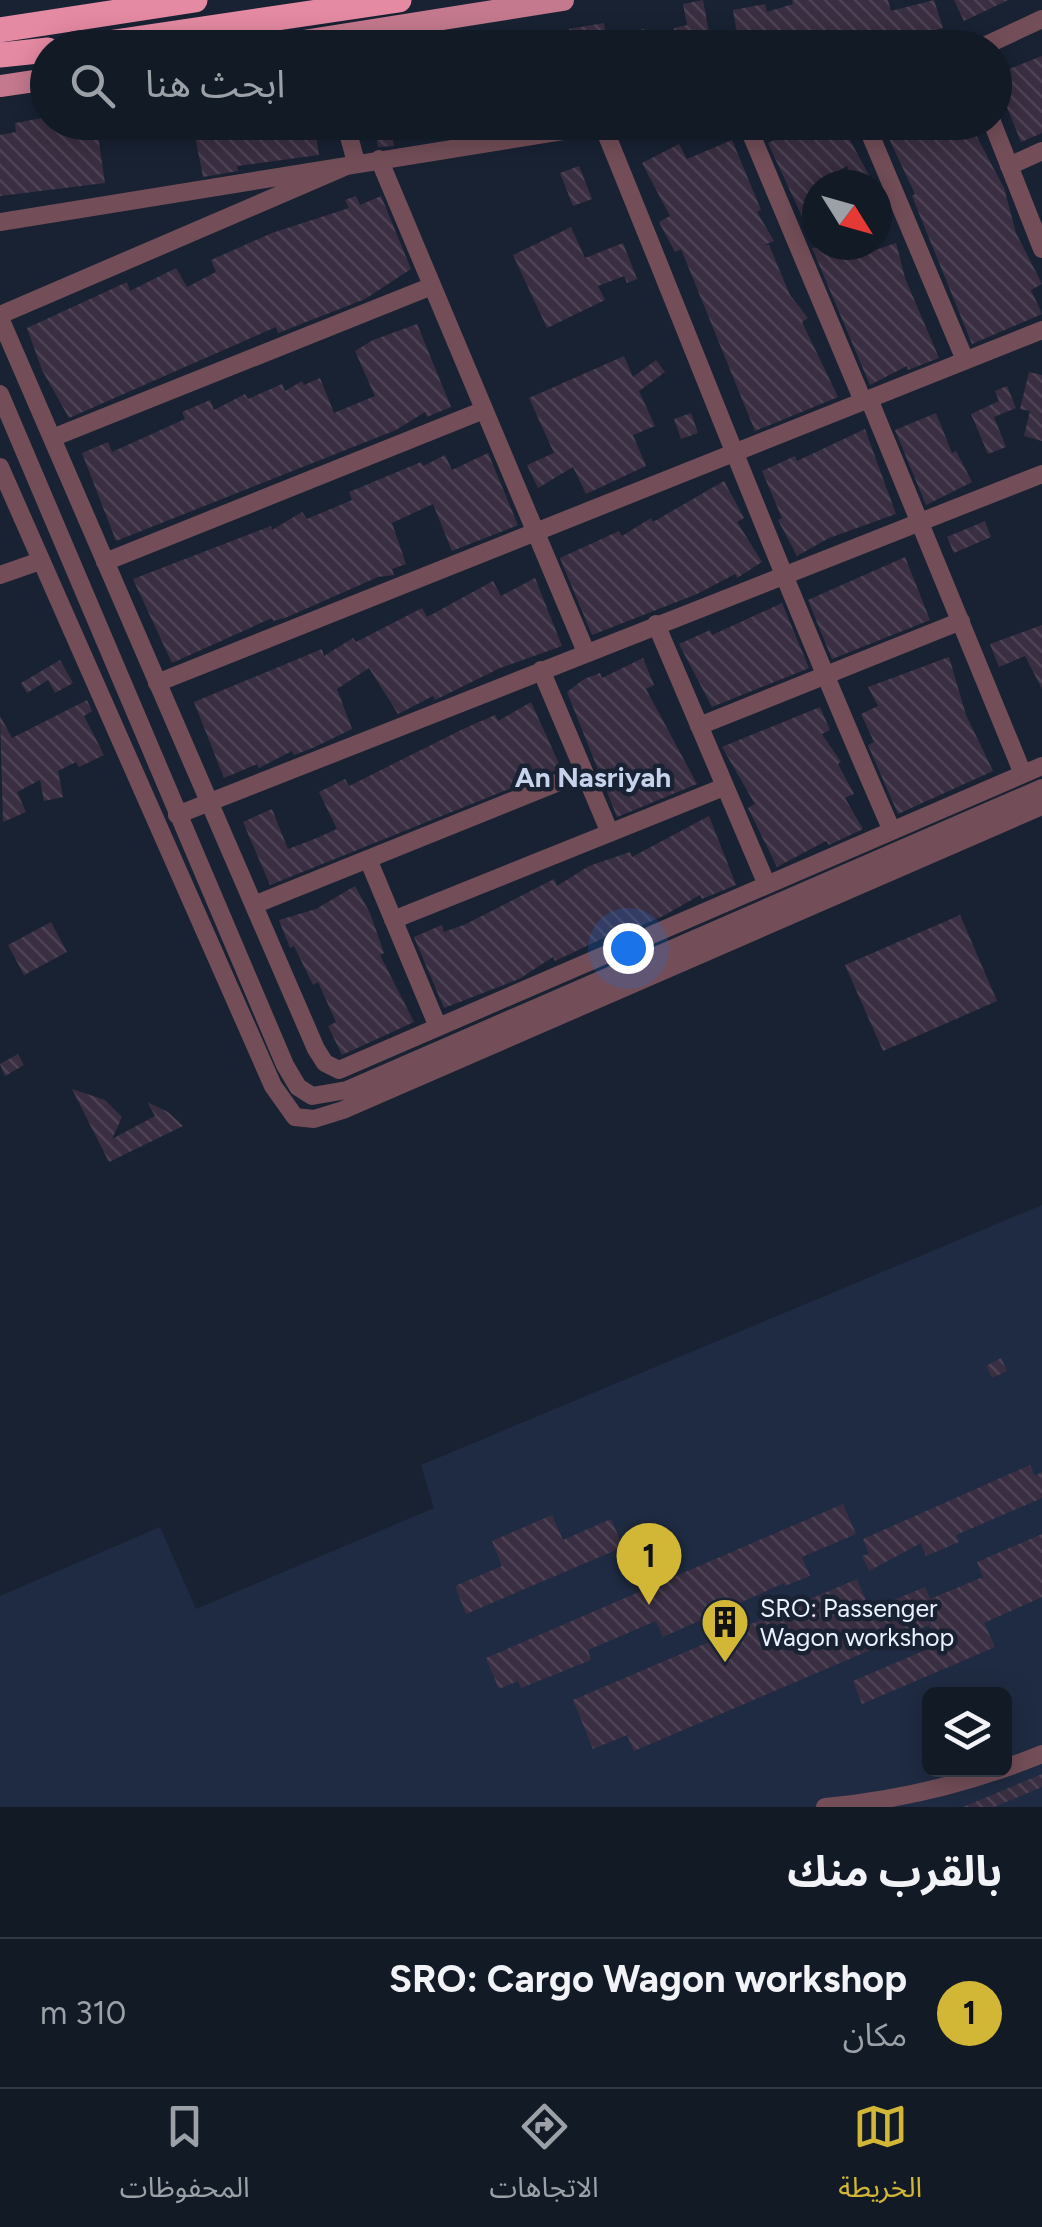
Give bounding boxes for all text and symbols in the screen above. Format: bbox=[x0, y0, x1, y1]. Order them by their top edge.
search box bbox=[30, 30, 1012, 140]
icon: search bbox=[65, 58, 120, 113]
text: ابحث هنا bbox=[145, 61, 285, 107]
north arrow bbox=[802, 170, 892, 260]
district label: An Nasriyah bbox=[515, 760, 671, 794]
your location bbox=[603, 923, 654, 974]
pin: 1 bbox=[616, 1522, 682, 1605]
place label: SRO: Passenger Wagon workshop bbox=[760, 1593, 954, 1652]
building icon: SRO: Passenger Wagon workshop bbox=[699, 1596, 751, 1664]
map controls bbox=[922, 1687, 1012, 1777]
button: layers bbox=[922, 1687, 1012, 1777]
text: بالقرب منك bbox=[787, 1846, 1002, 1897]
text: SRO: Cargo Wagon workshop bbox=[389, 1956, 907, 2002]
text: 310 m bbox=[40, 1994, 126, 2032]
text: 1 bbox=[963, 1994, 976, 2032]
text: مكان bbox=[843, 2016, 907, 2054]
tab: المحفوظات bbox=[120, 2099, 250, 2218]
tab: الاتجاهات bbox=[489, 2099, 599, 2218]
tab: الخريطة bbox=[838, 2099, 922, 2218]

